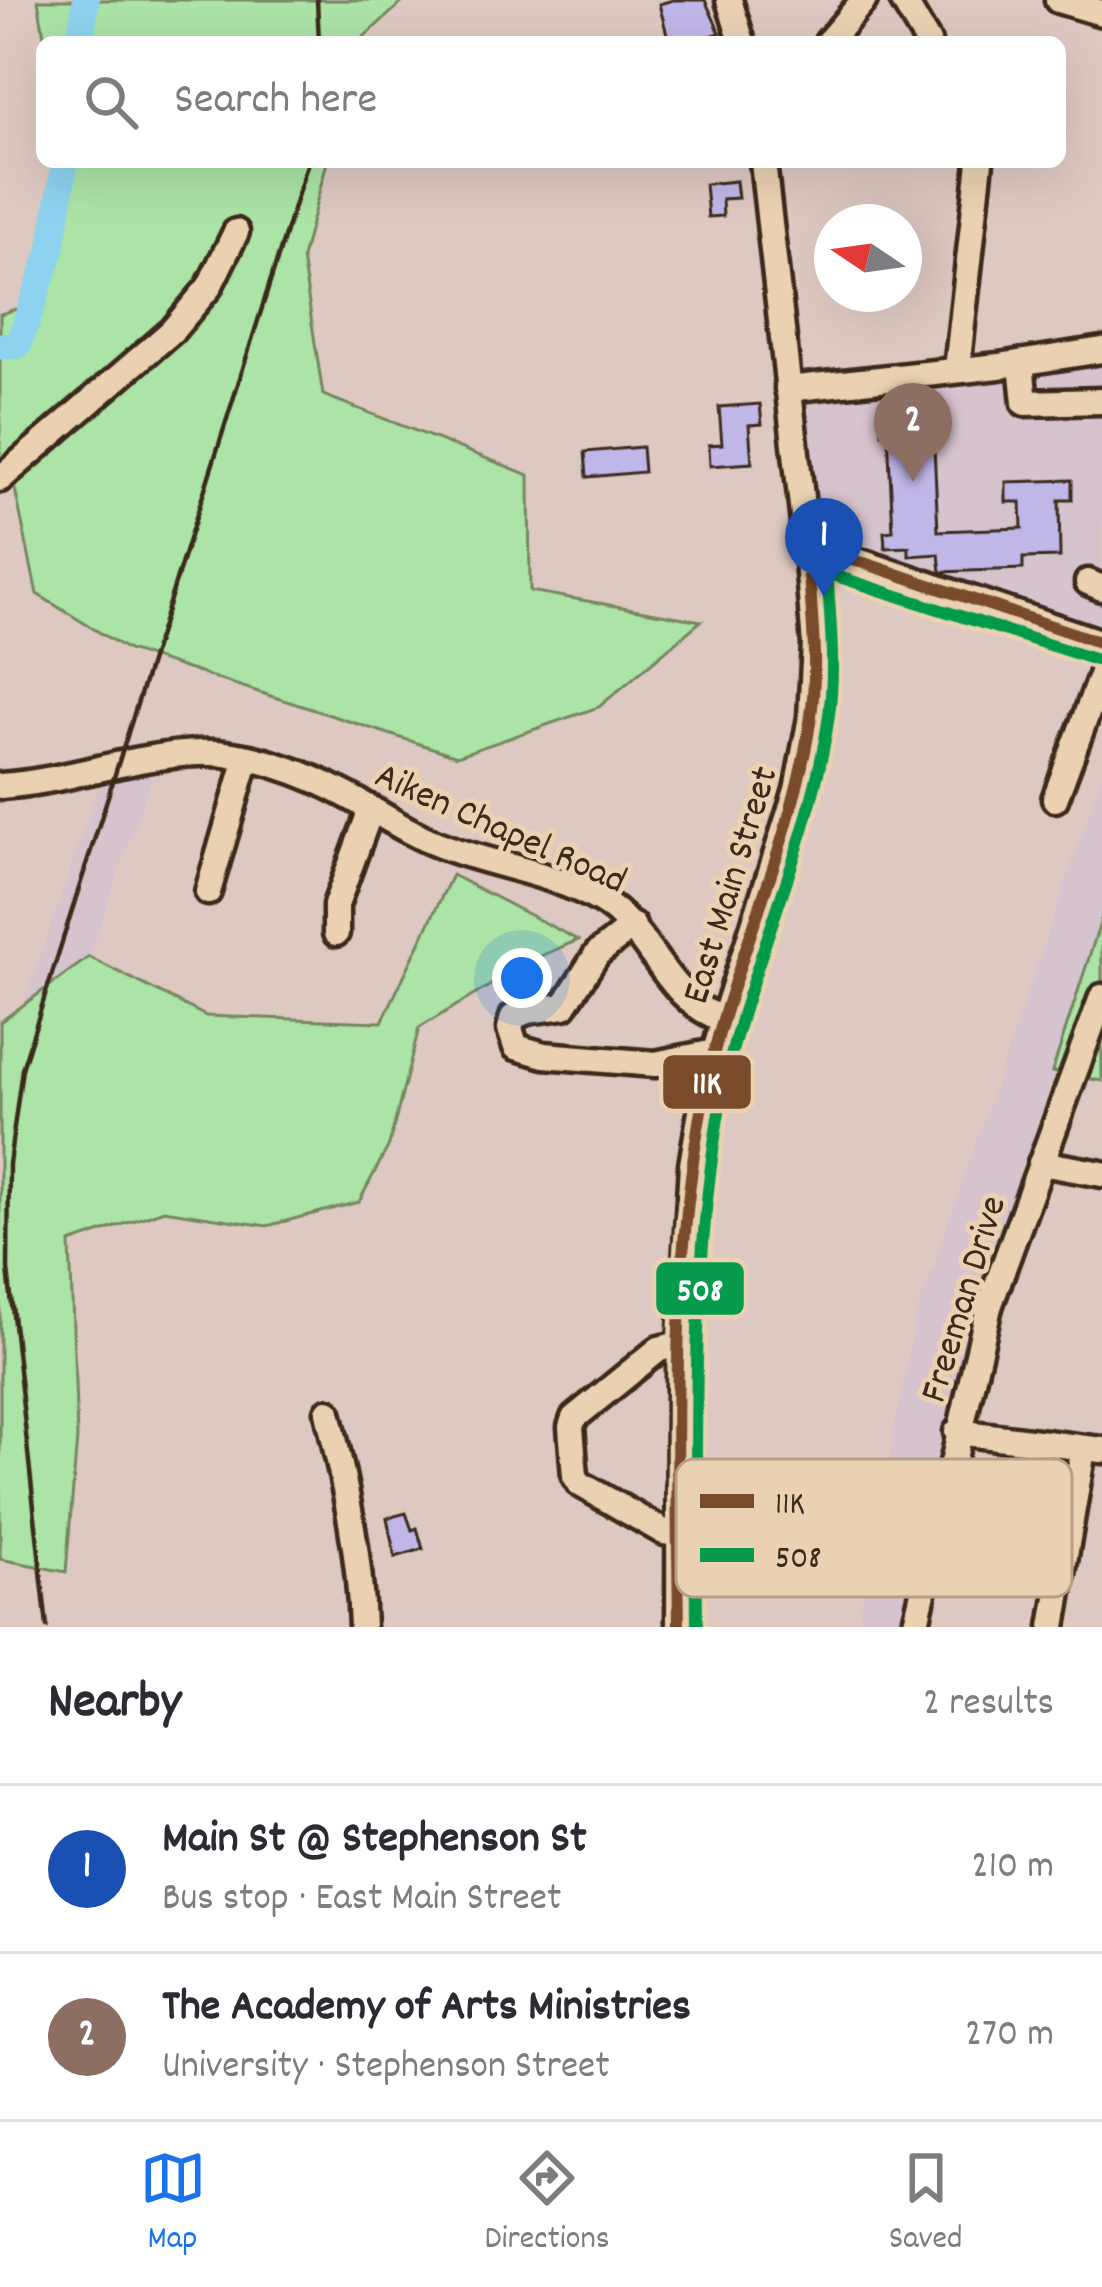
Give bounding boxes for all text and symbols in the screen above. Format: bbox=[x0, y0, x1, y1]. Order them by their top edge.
search box bbox=[36, 36, 1066, 168]
icon: search bbox=[78, 69, 144, 135]
text: Search here bbox=[174, 70, 377, 134]
north arrow bbox=[814, 204, 922, 312]
pin: 2 bbox=[874, 383, 952, 482]
pin: 1 bbox=[785, 498, 863, 597]
street label: Aiken Chapel Road bbox=[365, 751, 634, 911]
street label: East Main Street bbox=[671, 760, 795, 1011]
your location bbox=[492, 948, 552, 1008]
line badge: 11K bbox=[661, 1053, 753, 1111]
text: 11K bbox=[692, 1063, 722, 1110]
street label: Freeman Drive bbox=[909, 1190, 1024, 1410]
line badge: 508 bbox=[654, 1260, 746, 1317]
text: 508 bbox=[677, 1270, 723, 1317]
legend bbox=[676, 1459, 1072, 1597]
text: 11K bbox=[775, 1483, 805, 1530]
text: 508 bbox=[775, 1537, 822, 1584]
text: Nearby bbox=[48, 1669, 181, 1741]
text: 2 results bbox=[923, 1678, 1054, 1733]
text: Main St @ Stephenson St bbox=[162, 1809, 587, 1873]
text: 1 bbox=[83, 1841, 91, 1896]
text: 210 m bbox=[971, 1841, 1054, 1896]
text: Bus stop · East Main Street bbox=[162, 1873, 561, 1928]
text: The Academy of Arts Ministries bbox=[162, 1977, 691, 2041]
text: 2 bbox=[78, 2009, 96, 2064]
text: 270 m bbox=[965, 2009, 1054, 2064]
text: University · Stephenson Street bbox=[162, 2041, 610, 2096]
tab: Map bbox=[140, 2145, 206, 2264]
tab: Directions bbox=[485, 2145, 610, 2264]
tab: Saved bbox=[889, 2145, 962, 2264]

